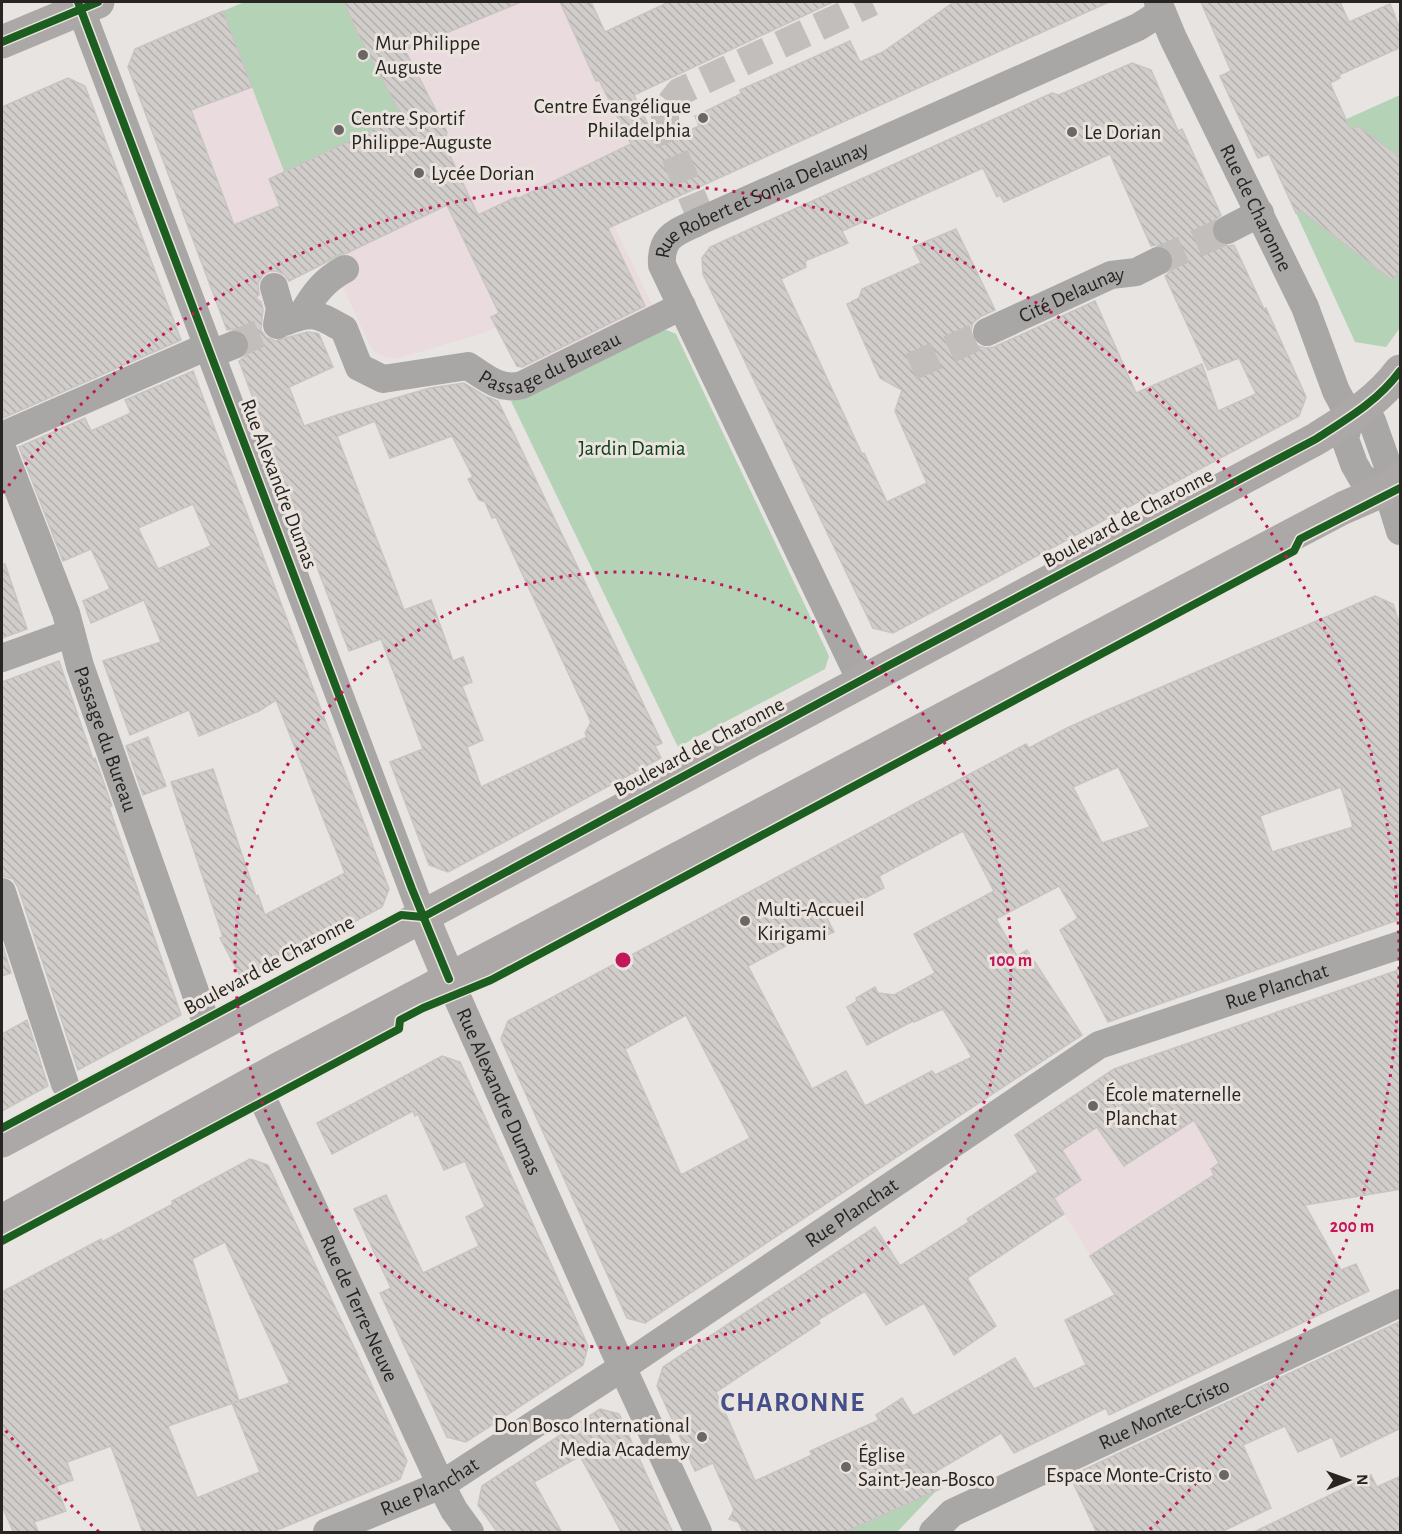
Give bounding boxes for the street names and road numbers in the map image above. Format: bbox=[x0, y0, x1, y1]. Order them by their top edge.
street label: Rue Robert et Sonia Delaunay bbox=[651, 137, 872, 260]
street label: Rue de Charonne bbox=[1216, 141, 1296, 274]
street label: Cité Delaunay bbox=[1016, 263, 1125, 326]
street label: Passage du Bureau bbox=[475, 328, 624, 397]
street label: Rue Alexandre Dumas bbox=[237, 396, 321, 572]
street label: Boulevard de Charonne bbox=[1039, 464, 1217, 572]
street label: Passage du Bureau bbox=[70, 663, 141, 814]
street label: Boulevard de Charonne bbox=[610, 693, 788, 801]
street label: Boulevard de Charonne bbox=[180, 911, 358, 1019]
street label: Rue Planchat bbox=[1222, 959, 1331, 1013]
street label: Rue Alexandre Dumas bbox=[453, 1005, 545, 1178]
street label: Rue Planchat bbox=[801, 1174, 902, 1251]
street label: Rue de Terre-Neuve bbox=[316, 1231, 402, 1385]
street label: Rue Monte-Cristo bbox=[1095, 1374, 1233, 1453]
street label: Rue Planchat bbox=[377, 1453, 482, 1519]

